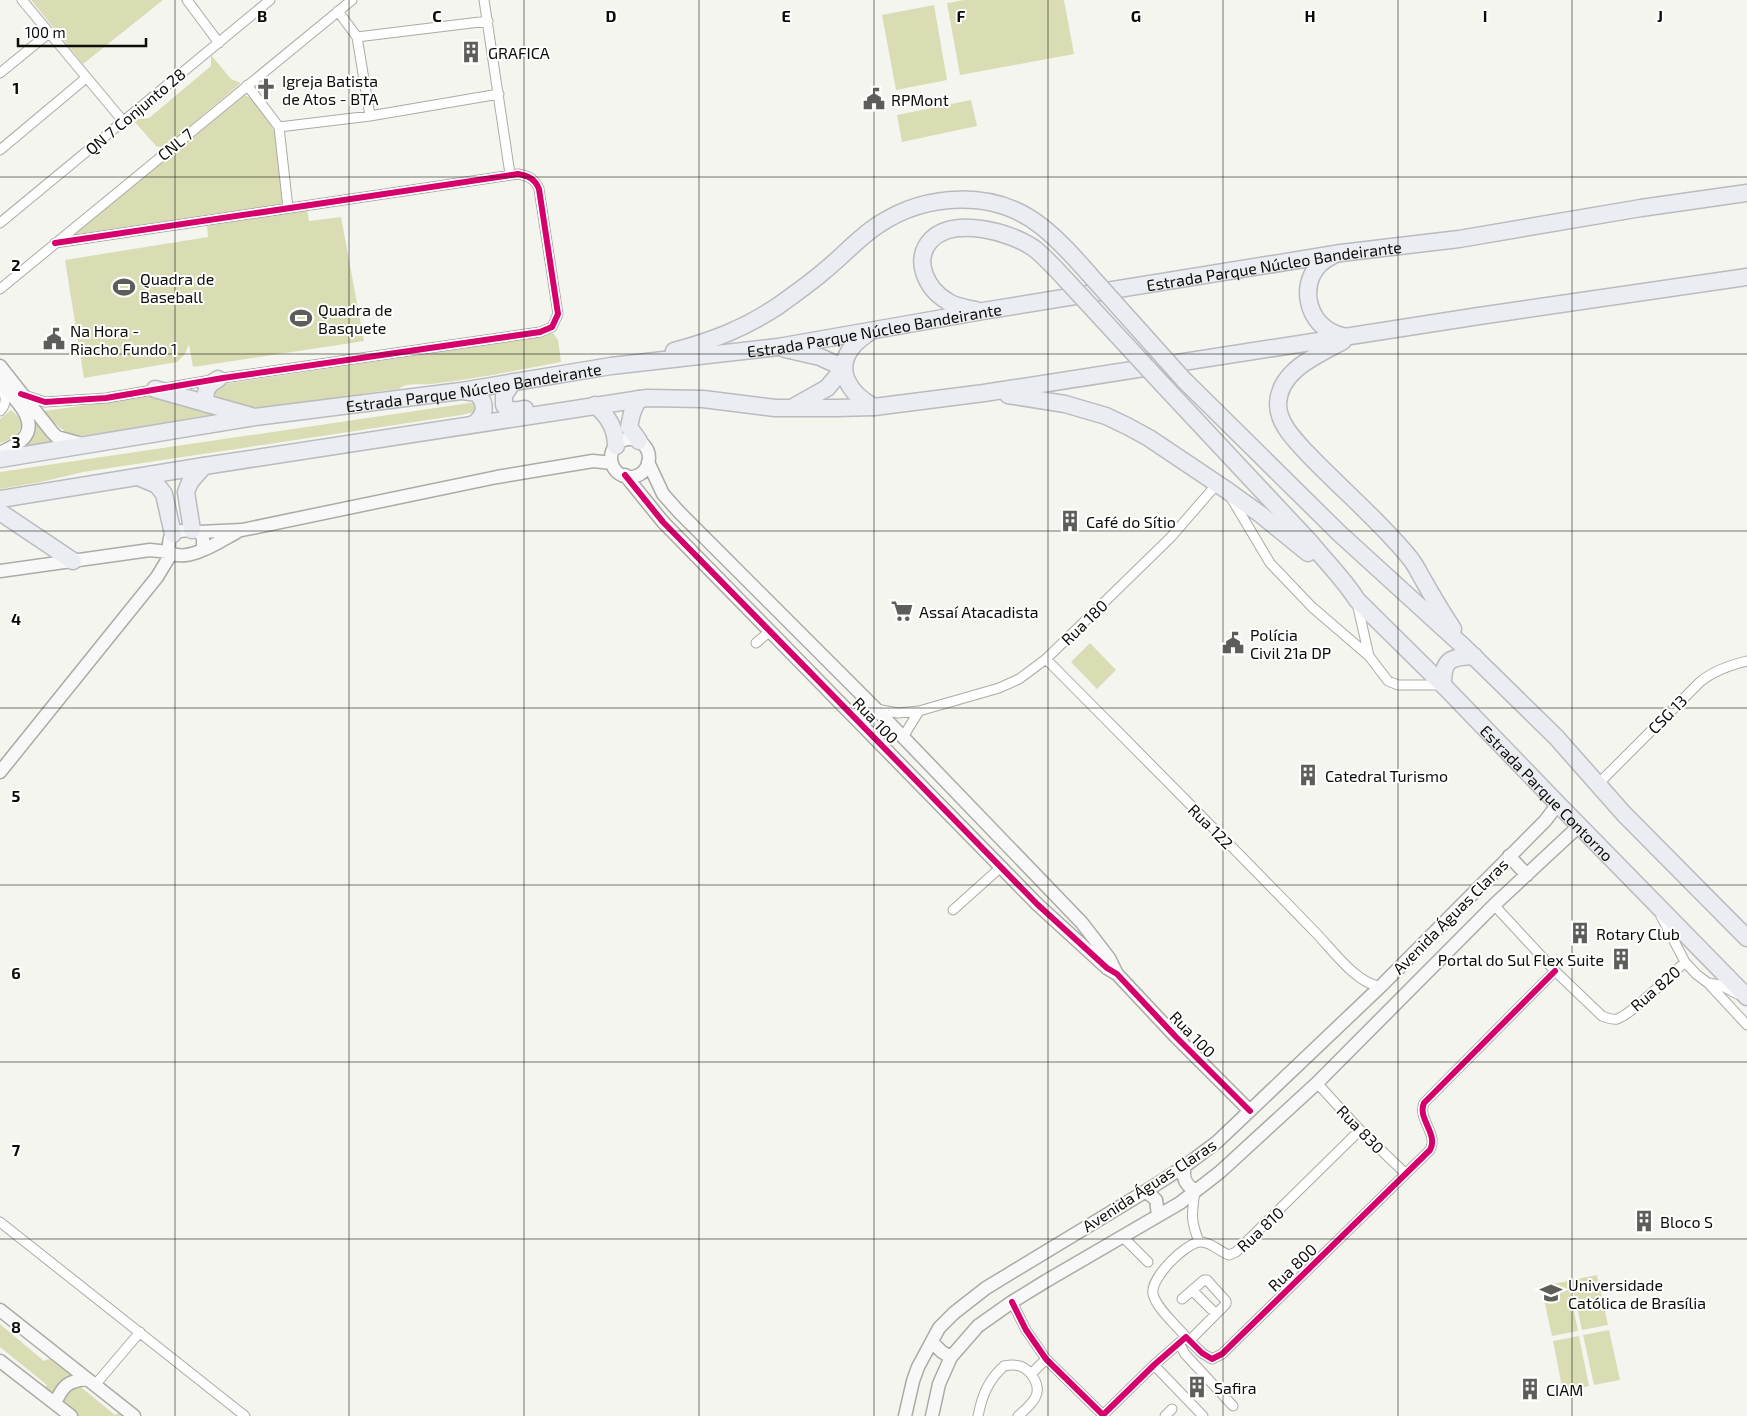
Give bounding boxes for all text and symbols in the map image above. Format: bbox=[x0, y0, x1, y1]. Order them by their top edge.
text: B bbox=[257, 6, 267, 25]
text: C bbox=[432, 6, 442, 25]
text: D bbox=[606, 6, 617, 25]
text: E bbox=[781, 6, 791, 25]
text: F bbox=[957, 6, 966, 25]
text: G bbox=[1131, 6, 1141, 25]
text: H bbox=[1304, 6, 1316, 25]
text: I bbox=[1483, 6, 1487, 25]
text: J bbox=[1657, 6, 1663, 25]
scale bar bbox=[18, 15, 145, 47]
text: 100 m bbox=[25, 23, 66, 41]
building icon: GRAFICA bbox=[458, 39, 484, 65]
place label: GRAFICA bbox=[488, 43, 550, 62]
street label: QN 7 Conjunto 28 bbox=[81, 64, 190, 159]
place label: Igreja Batista de Atos - BTA bbox=[282, 71, 378, 108]
church icon: Igreja Batista de Atos - BTA bbox=[253, 76, 279, 102]
text: 1 bbox=[13, 78, 19, 97]
public building icon: RPMont bbox=[861, 86, 887, 112]
place label: RPMont bbox=[891, 90, 949, 109]
street label: CNL 7 bbox=[153, 124, 197, 164]
street label: Estrada Parque Núcleo Bandeirante bbox=[1145, 236, 1403, 294]
text: 2 bbox=[11, 255, 21, 274]
place label: Quadra de Baseball bbox=[140, 269, 214, 306]
sports icon: Quadra de Baseball bbox=[111, 274, 137, 300]
street label: Estrada Parque Núcleo Bandeirante bbox=[746, 299, 1003, 360]
place label: Quadra de Basquete bbox=[318, 300, 392, 337]
sports icon: Quadra de Basquete bbox=[288, 305, 314, 331]
place label: Na Hora - Riacho Fundo 1 bbox=[70, 321, 177, 358]
public building icon: Na Hora - Riacho Fundo 1 bbox=[41, 326, 67, 352]
street label: Estrada Parque Núcleo Bandeirante bbox=[345, 358, 603, 415]
text: 3 bbox=[11, 432, 21, 451]
building icon: Café do Sítio bbox=[1057, 508, 1083, 534]
place label: Café do Sítio bbox=[1086, 512, 1176, 531]
street label: Rua 180 bbox=[1057, 595, 1111, 649]
supermarket icon: Assaí Atacadista bbox=[889, 598, 915, 624]
place label: Assaí Atacadista bbox=[919, 602, 1039, 621]
text: 4 bbox=[11, 609, 21, 628]
place label: Polícia Civil 21a DP bbox=[1250, 625, 1331, 662]
public building icon: Polícia Civil 21a DP bbox=[1220, 630, 1246, 656]
street label: CSG 13 bbox=[1644, 691, 1690, 737]
street label: Rua 100 bbox=[849, 693, 903, 747]
street label: Estrada Parque Contorno bbox=[1477, 720, 1618, 865]
building icon: Catedral Turismo bbox=[1295, 762, 1321, 788]
place label: Catedral Turismo bbox=[1325, 766, 1448, 785]
text: 5 bbox=[12, 786, 21, 805]
street label: Rua 122 bbox=[1185, 800, 1237, 852]
street label: Avenida Águas Claras bbox=[1388, 854, 1512, 978]
building icon: Rotary Club bbox=[1567, 920, 1593, 946]
place label: Rotary Club bbox=[1596, 924, 1680, 943]
building icon: Portal do Sul Flex Suite bbox=[1608, 946, 1634, 972]
place label: Portal do Sul Flex Suite bbox=[1438, 950, 1604, 969]
street label: Rua 820 bbox=[1626, 961, 1684, 1015]
text: 6 bbox=[11, 963, 21, 982]
street label: Rua 100 bbox=[1166, 1007, 1220, 1061]
street label: Rua 830 bbox=[1333, 1101, 1389, 1157]
street label: Avenida Águas Claras bbox=[1079, 1135, 1219, 1235]
text: 7 bbox=[12, 1140, 21, 1159]
street label: Rua 810 bbox=[1233, 1203, 1287, 1255]
building icon: Bloco S bbox=[1631, 1208, 1657, 1234]
place label: Bloco S bbox=[1660, 1212, 1713, 1231]
street label: Rua 800 bbox=[1264, 1239, 1320, 1295]
place label: Universidade Católica de Brasília bbox=[1568, 1275, 1706, 1312]
school or university icon: Universidade Católica de Brasília bbox=[1538, 1280, 1564, 1306]
text: 8 bbox=[11, 1317, 21, 1336]
building icon: Safira bbox=[1184, 1374, 1210, 1400]
building icon: CIAM bbox=[1517, 1376, 1543, 1402]
place label: Safira bbox=[1214, 1378, 1257, 1397]
place label: CIAM bbox=[1546, 1380, 1583, 1399]

